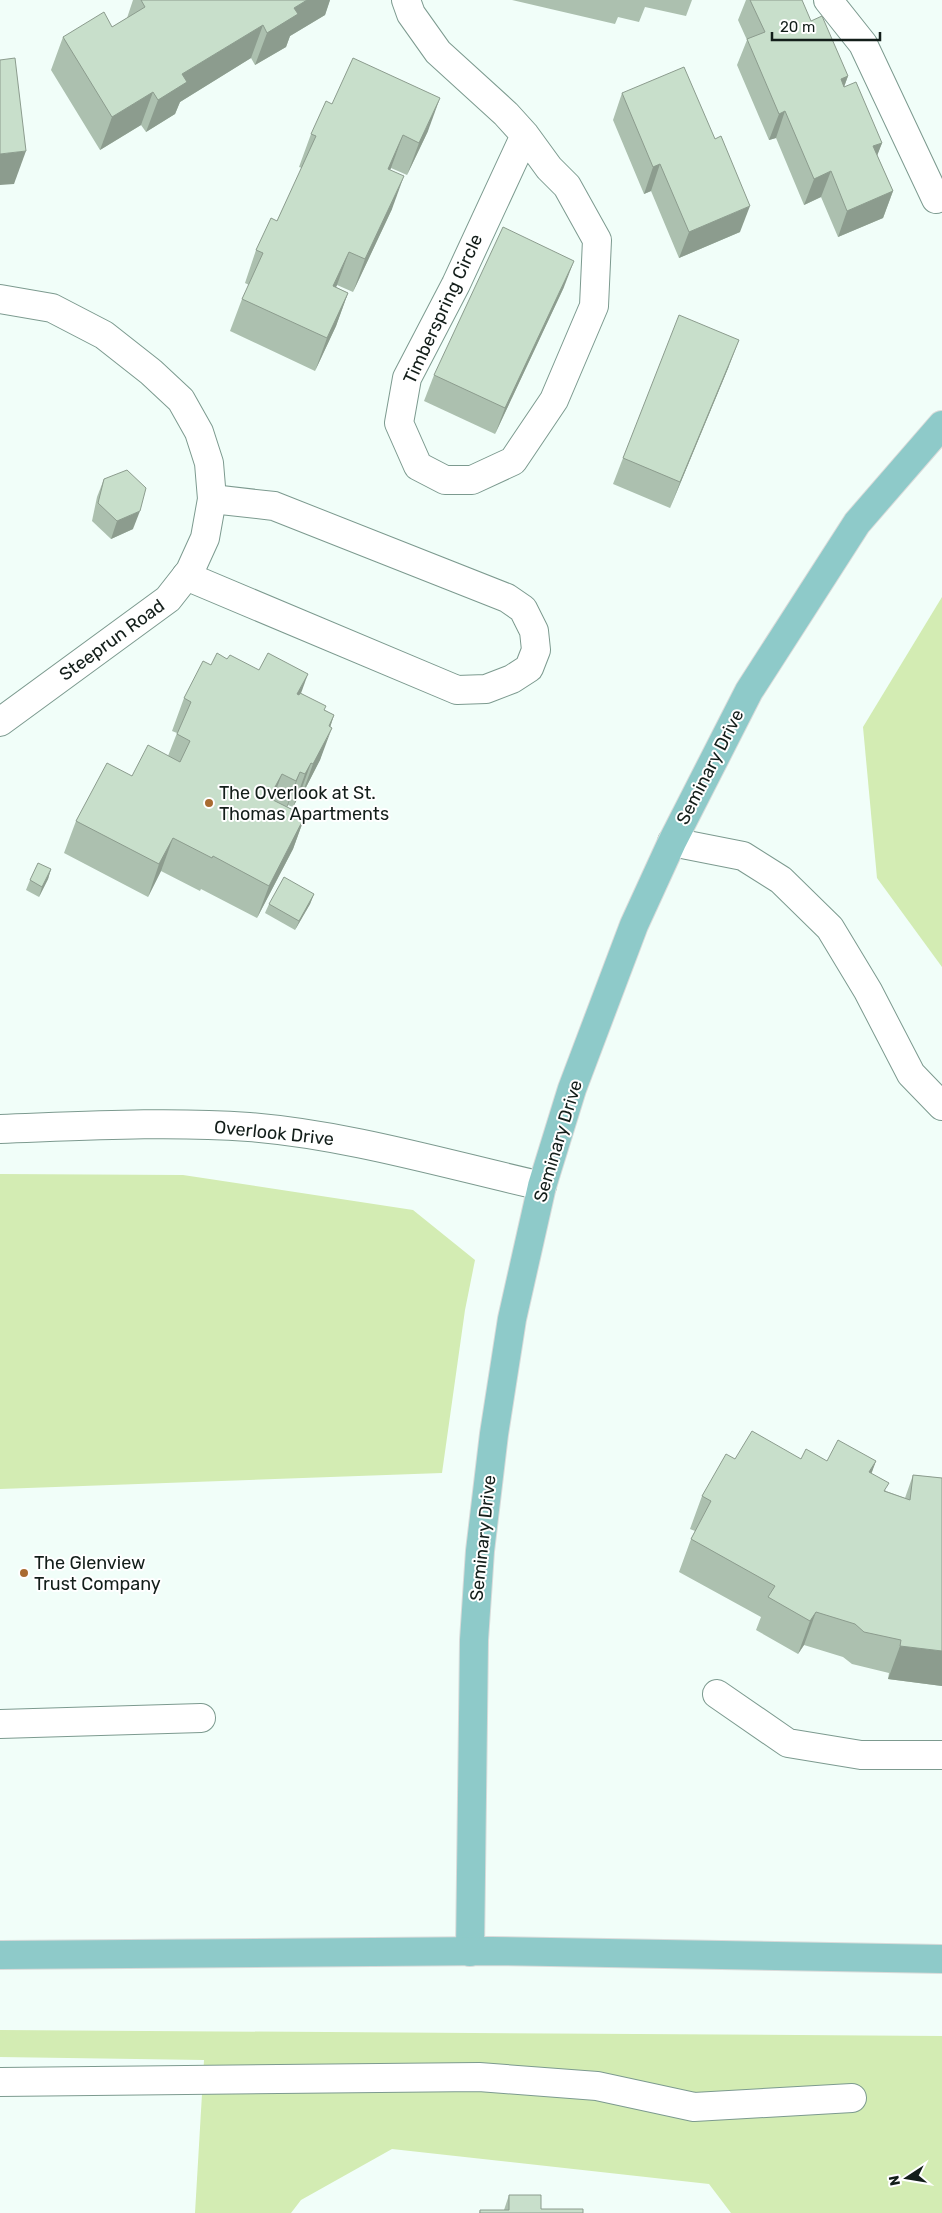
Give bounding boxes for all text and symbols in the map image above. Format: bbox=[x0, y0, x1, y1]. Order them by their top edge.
scale bar bbox=[772, 10, 880, 42]
text: 20 m bbox=[780, 18, 815, 36]
street label: Timberspring Circle bbox=[399, 231, 487, 387]
street label: Steeprun Road bbox=[55, 594, 169, 686]
street label: Seminary Drive bbox=[671, 706, 749, 828]
place label: The Overlook at St. Thomas Apartments bbox=[219, 782, 389, 825]
marker: The Overlook at St. Thomas Apartments bbox=[203, 797, 215, 809]
street label: Seminary Drive bbox=[529, 1077, 587, 1205]
street label: Overlook Drive bbox=[213, 1116, 335, 1150]
street label: Seminary Drive bbox=[465, 1474, 501, 1602]
place label: The Glenview Trust Company bbox=[34, 1552, 161, 1595]
marker: The Glenview Trust Company bbox=[18, 1567, 30, 1579]
north arrow bbox=[882, 2153, 932, 2203]
text: N bbox=[885, 2174, 904, 2187]

